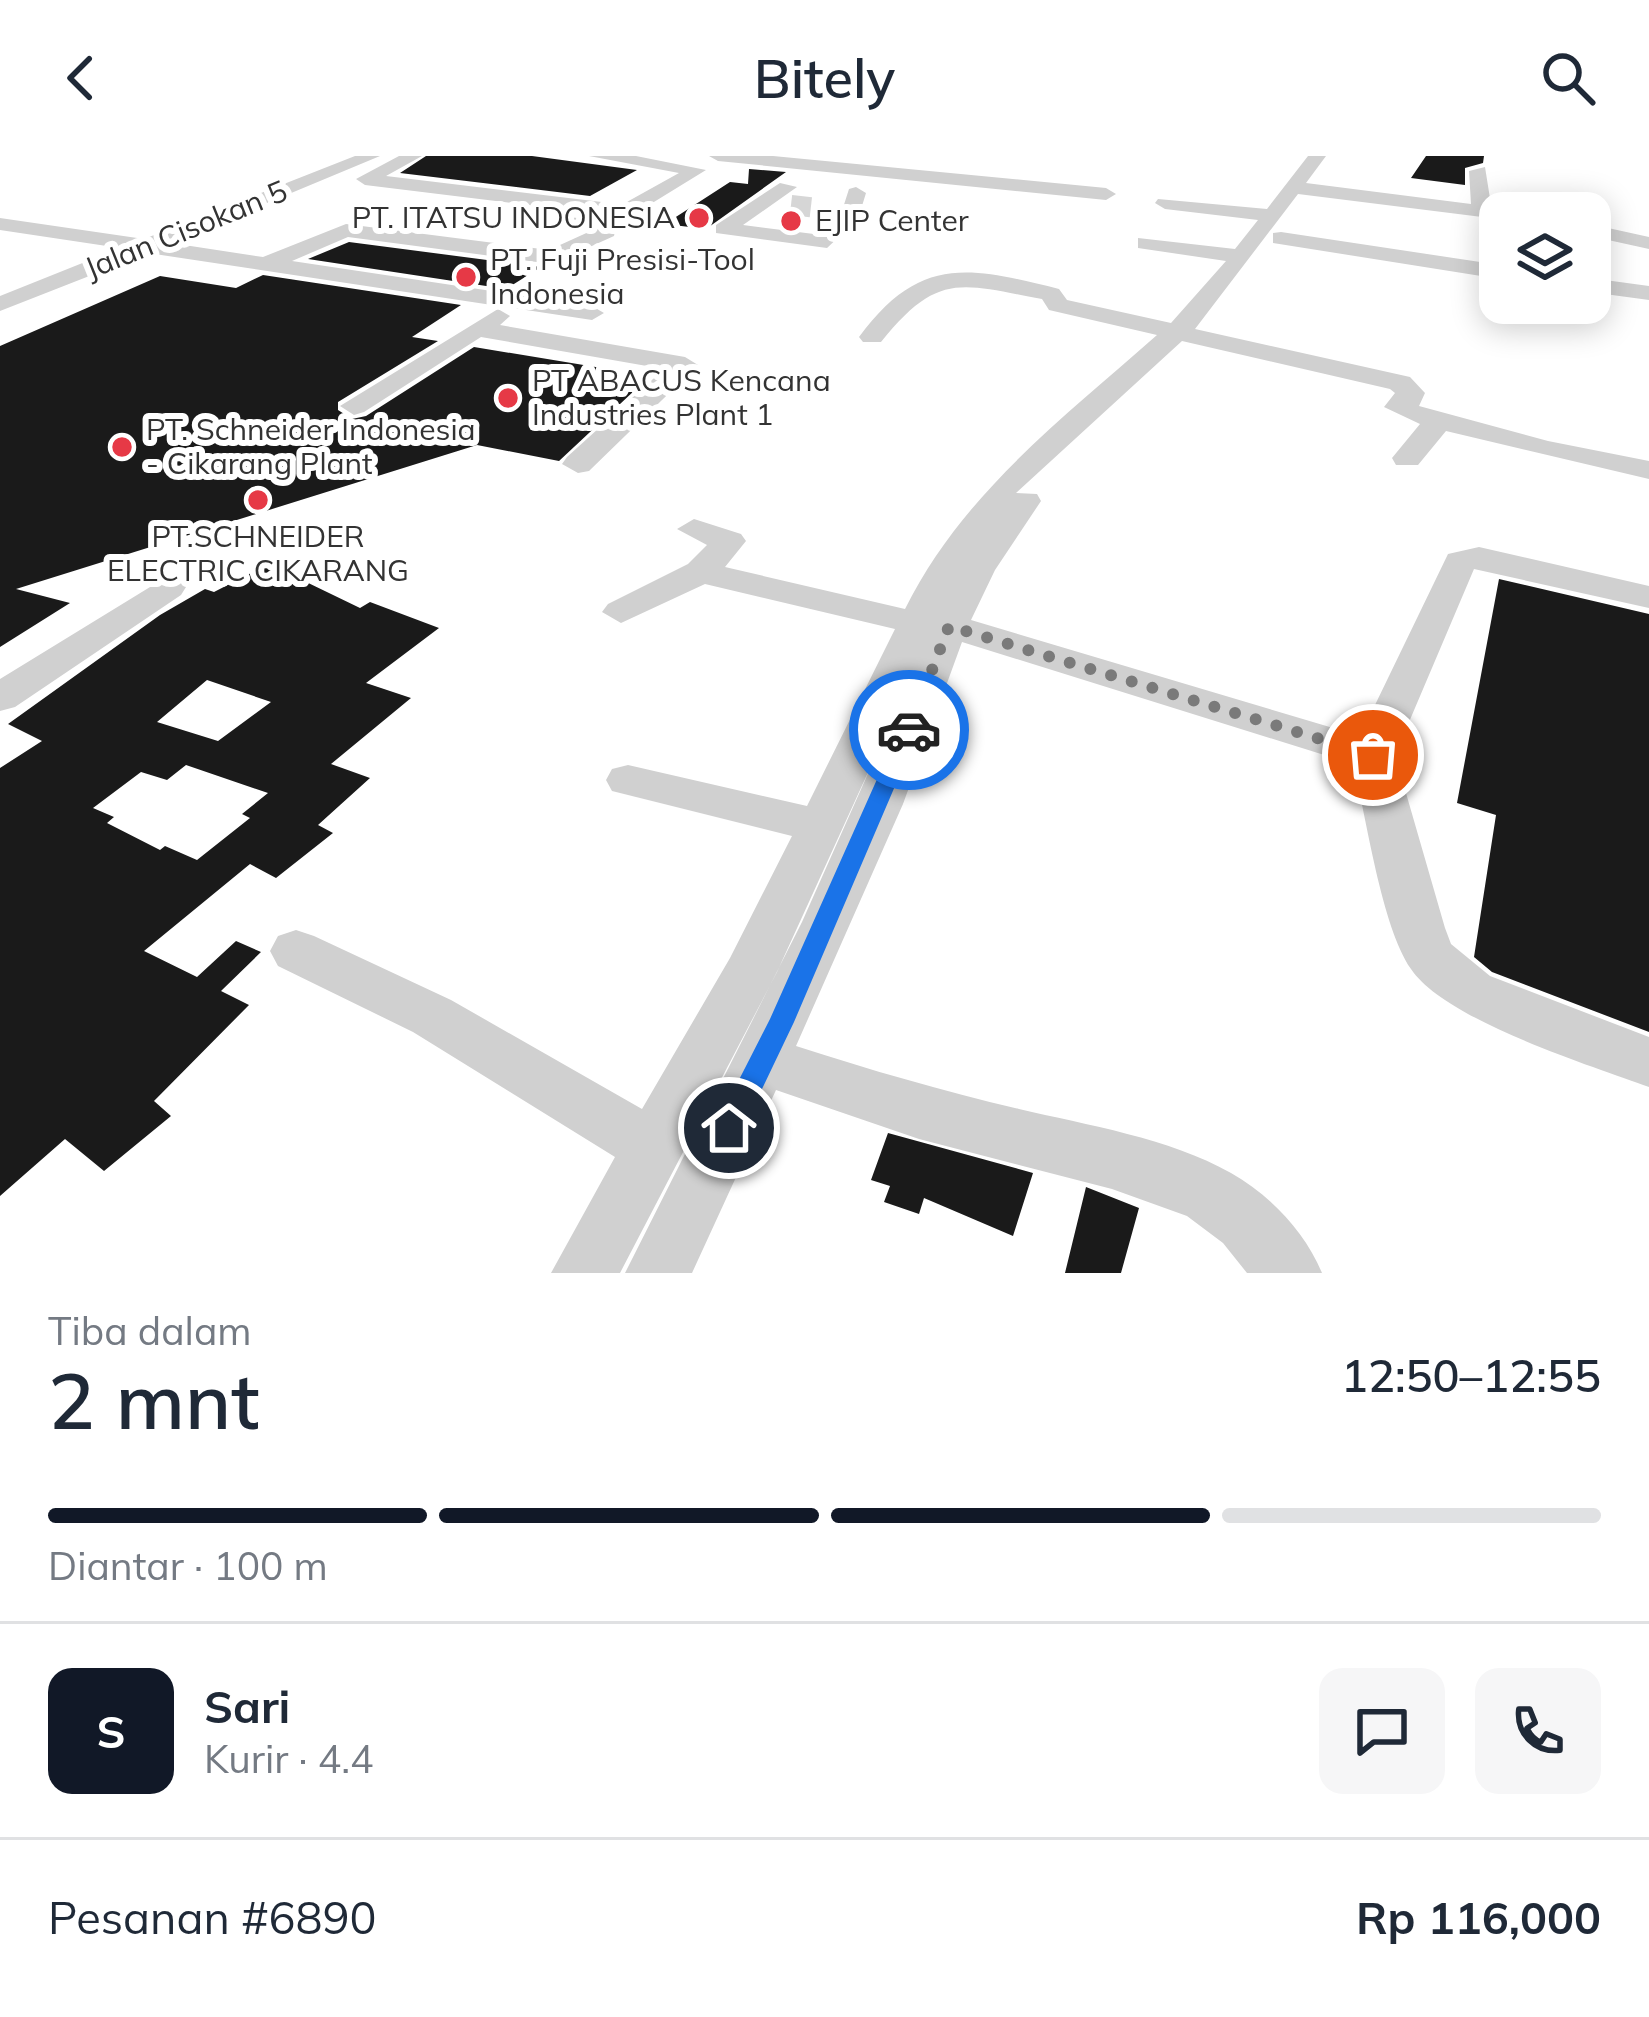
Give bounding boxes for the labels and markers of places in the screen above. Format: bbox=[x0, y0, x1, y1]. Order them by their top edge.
place label: PT. ITATSU INDONESIA bbox=[352, 198, 675, 236]
place label: EJIP Center bbox=[815, 201, 969, 239]
marker: PT. ITATSU INDONESIA bbox=[686, 205, 712, 231]
marker: EJIP Center bbox=[778, 208, 804, 234]
place label: PT. Fuji Presisi-Tool Indonesia bbox=[490, 240, 755, 312]
marker: PT. Fuji Presisi-Tool Indonesia bbox=[453, 264, 479, 290]
place label: PT ABACUS Kencana Industries Plant 1 bbox=[532, 361, 831, 433]
marker: PT ABACUS Kencana Industries Plant 1 bbox=[495, 385, 521, 411]
place label: PT. Schneider Indonesia - Cikarang Plant bbox=[146, 410, 476, 482]
marker: PT. Schneider Indonesia - Cikarang Plant bbox=[109, 434, 135, 460]
marker: PT.SCHNEIDER ELECTRIC CIKARANG bbox=[245, 487, 271, 513]
place label: PT.SCHNEIDER ELECTRIC CIKARANG bbox=[107, 517, 409, 589]
pin bbox=[1322, 704, 1424, 806]
pin bbox=[678, 1077, 780, 1179]

